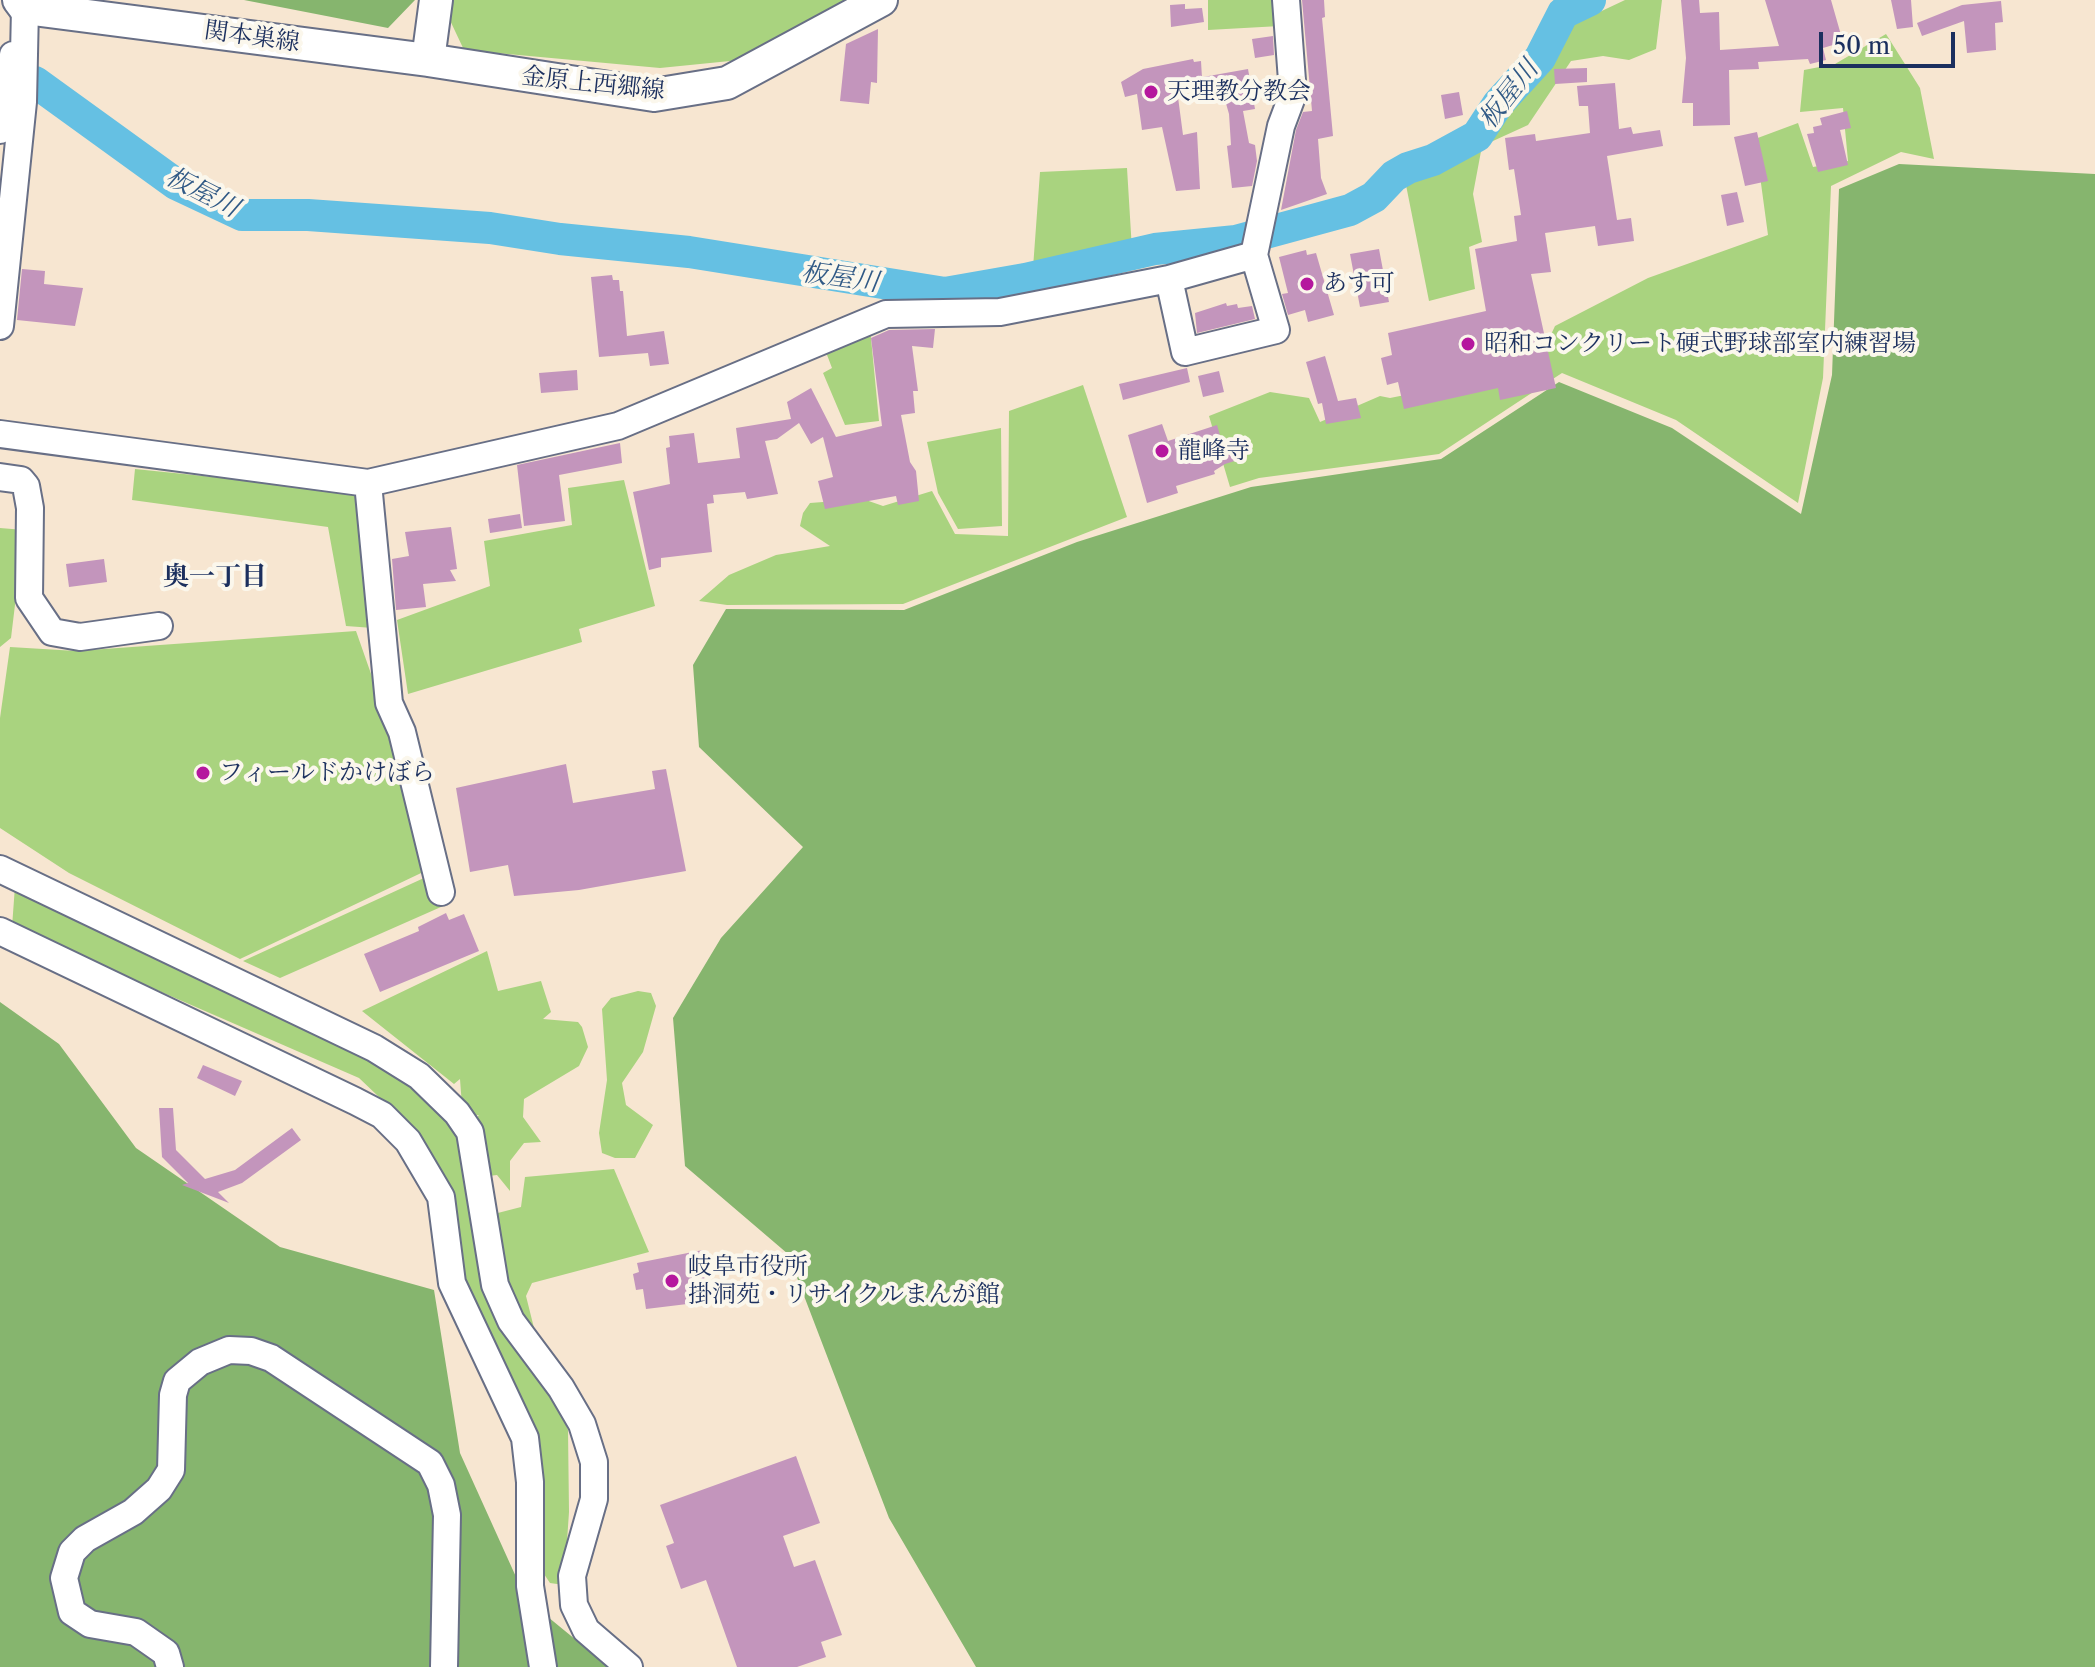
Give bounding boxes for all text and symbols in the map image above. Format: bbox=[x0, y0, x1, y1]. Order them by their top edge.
street label: 関本巣線 bbox=[202, 16, 302, 58]
scale bar bbox=[1823, 16, 1959, 66]
text: 50 m bbox=[1833, 31, 1890, 60]
water label: 板屋川 bbox=[1473, 55, 1545, 135]
street label: 金原上西郷線 bbox=[520, 62, 666, 106]
place label: 天理教分教会 bbox=[1167, 78, 1311, 106]
marker: 天理教分教会 bbox=[1142, 83, 1160, 101]
water label: 板屋川 bbox=[160, 161, 244, 225]
water label: 板屋川 bbox=[799, 257, 881, 299]
place label: あす可 bbox=[1323, 270, 1395, 298]
marker: あす可 bbox=[1298, 275, 1316, 293]
place label: 昭和コンクリート硬式野球部室内練習場 bbox=[1484, 330, 1916, 358]
marker: 昭和コンクリート硬式野球部室内練習場 bbox=[1459, 335, 1477, 353]
place label: 龍峰寺 bbox=[1178, 437, 1250, 465]
marker: 龍峰寺 bbox=[1153, 442, 1171, 460]
district label: 奥一丁目 bbox=[163, 561, 267, 593]
place label: フィールドかけぼら bbox=[219, 759, 435, 787]
marker: フィールドかけぼら bbox=[194, 764, 212, 782]
place label: 岐阜市役所 掛洞苑・リサイクルまんが館 bbox=[688, 1253, 1000, 1309]
marker: 岐阜市役所 掛洞苑・リサイクルまんが館 bbox=[663, 1272, 681, 1290]

